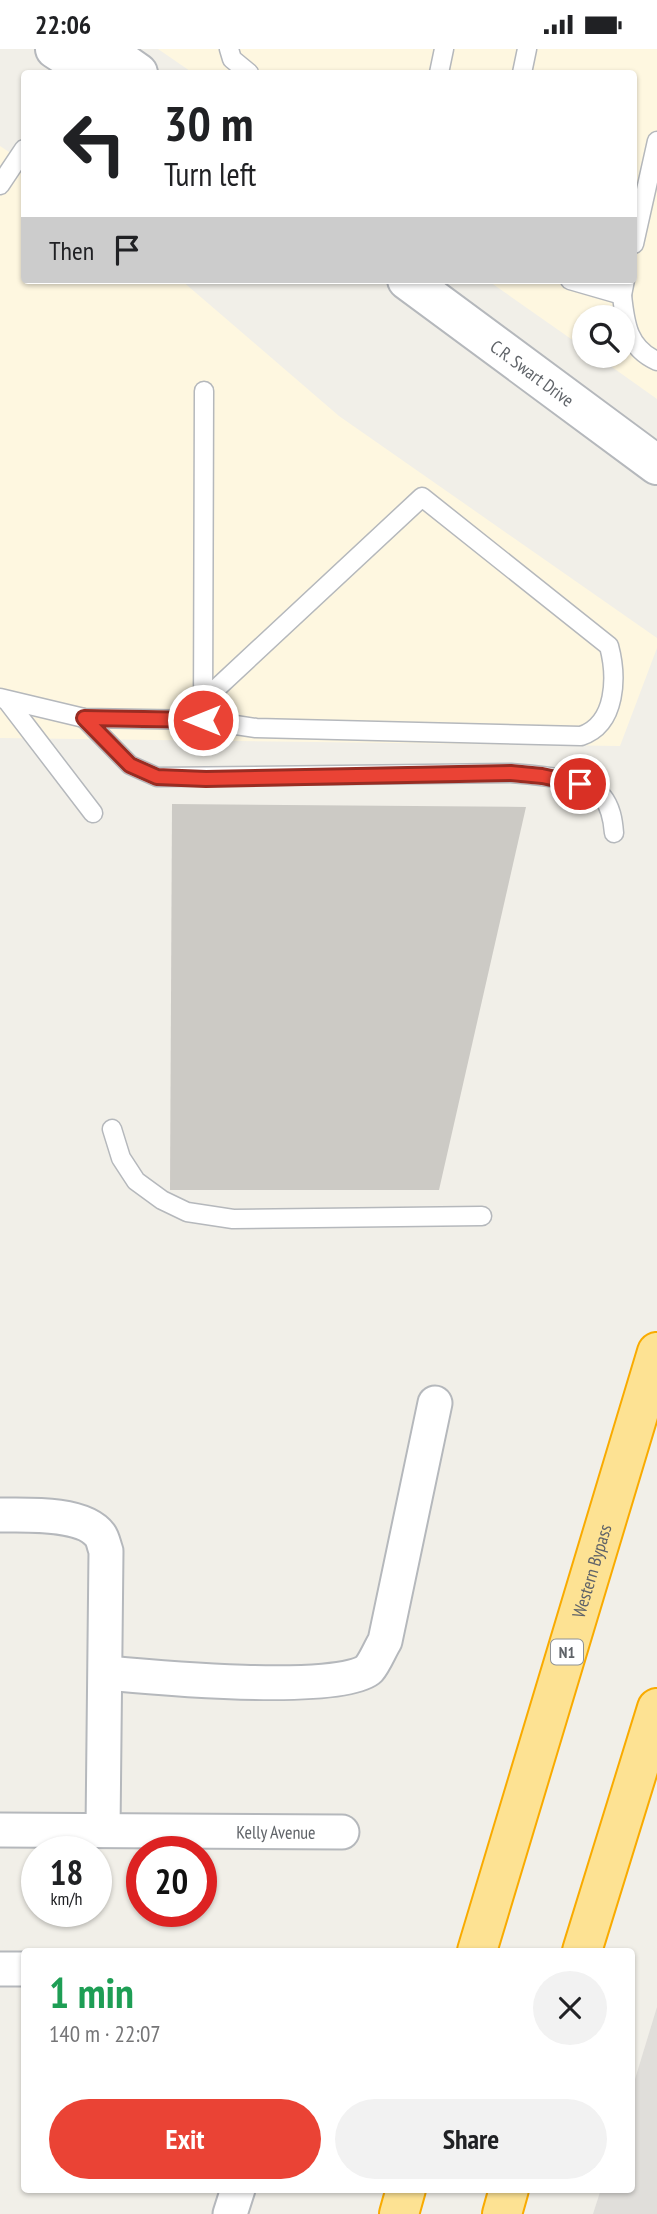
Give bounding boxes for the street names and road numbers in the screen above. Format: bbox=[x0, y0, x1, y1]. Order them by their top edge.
street label: C.R. Swart Drive bbox=[486, 334, 579, 411]
street label: Western Bypass bbox=[566, 1521, 616, 1620]
road number: N1 bbox=[551, 1639, 583, 1665]
street label: Kelly Avenue bbox=[236, 1820, 316, 1843]

